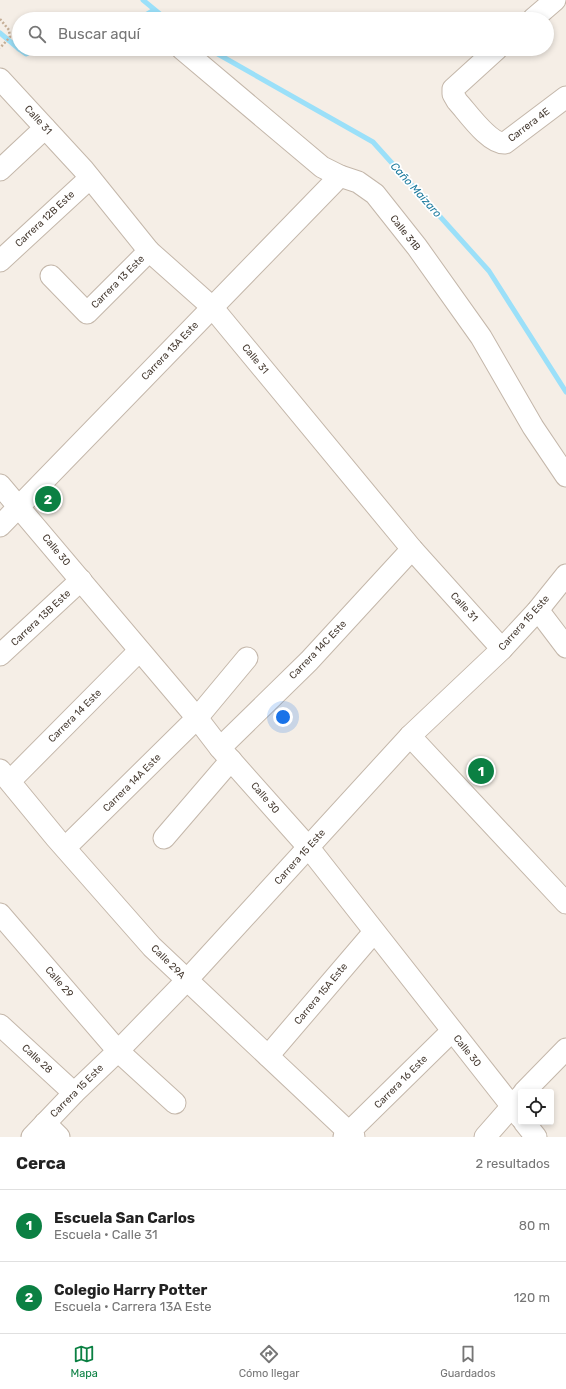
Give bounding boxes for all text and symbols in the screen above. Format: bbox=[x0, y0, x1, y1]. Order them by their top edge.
search box bbox=[12, 12, 554, 56]
icon: search bbox=[26, 23, 48, 45]
text: Buscar aquí bbox=[58, 25, 140, 43]
street label: Calle 31 bbox=[22, 103, 54, 137]
street label: Carrera 4E bbox=[506, 105, 552, 145]
water label: Caño Maizaro bbox=[388, 160, 444, 220]
street label: Carrera 12B Este bbox=[13, 188, 78, 250]
street label: Calle 31B bbox=[387, 213, 423, 253]
street label: Carrera 13 Este bbox=[89, 253, 147, 311]
street label: Carrera 13A Este bbox=[139, 319, 201, 383]
street label: Calle 31 bbox=[239, 342, 271, 376]
pin: 2 bbox=[35, 484, 61, 514]
street label: Calle 30 bbox=[39, 532, 73, 568]
street label: Carrera 13B Este bbox=[9, 587, 74, 649]
street label: Calle 31 bbox=[448, 590, 480, 624]
street label: Carrera 15 Este bbox=[496, 593, 552, 653]
street label: Carrera 14C Este bbox=[287, 618, 349, 682]
street label: Carrera 14 Este bbox=[46, 687, 104, 745]
your location bbox=[273, 707, 293, 727]
street label: Carrera 14A Este bbox=[101, 751, 164, 814]
pin: 1 bbox=[468, 756, 494, 786]
street label: Calle 30 bbox=[248, 780, 282, 816]
street label: Carrera 15 Este bbox=[272, 827, 328, 887]
street label: Calle 29A bbox=[148, 942, 188, 982]
street label: Carrera 15A Este bbox=[292, 960, 351, 1027]
street label: Calle 29 bbox=[42, 964, 76, 1000]
street label: Calle 30 bbox=[451, 1033, 483, 1069]
street label: Calle 28 bbox=[19, 1042, 55, 1076]
street label: Carrera 16 Este bbox=[372, 1053, 430, 1111]
street label: Carrera 15 Este bbox=[48, 1062, 106, 1120]
map controls bbox=[518, 1089, 554, 1125]
button: locate bbox=[518, 1089, 554, 1125]
text: Cerca bbox=[16, 1153, 66, 1173]
text: 2 resultados bbox=[475, 1156, 550, 1171]
text: Escuela San Carlos bbox=[54, 1209, 195, 1227]
text: 1 bbox=[26, 1218, 32, 1233]
text: 80 m bbox=[519, 1218, 550, 1233]
text: Escuela · Calle 31 bbox=[54, 1227, 158, 1242]
text: Colegio Harry Potter bbox=[54, 1281, 207, 1299]
text: 2 bbox=[25, 1290, 33, 1305]
text: 120 m bbox=[514, 1290, 550, 1305]
text: Escuela · Carrera 13A Este bbox=[54, 1299, 212, 1314]
tab: Mapa bbox=[70, 1343, 98, 1380]
tab: Cómo llegar bbox=[239, 1343, 299, 1380]
tab: Guardados bbox=[440, 1343, 496, 1380]

